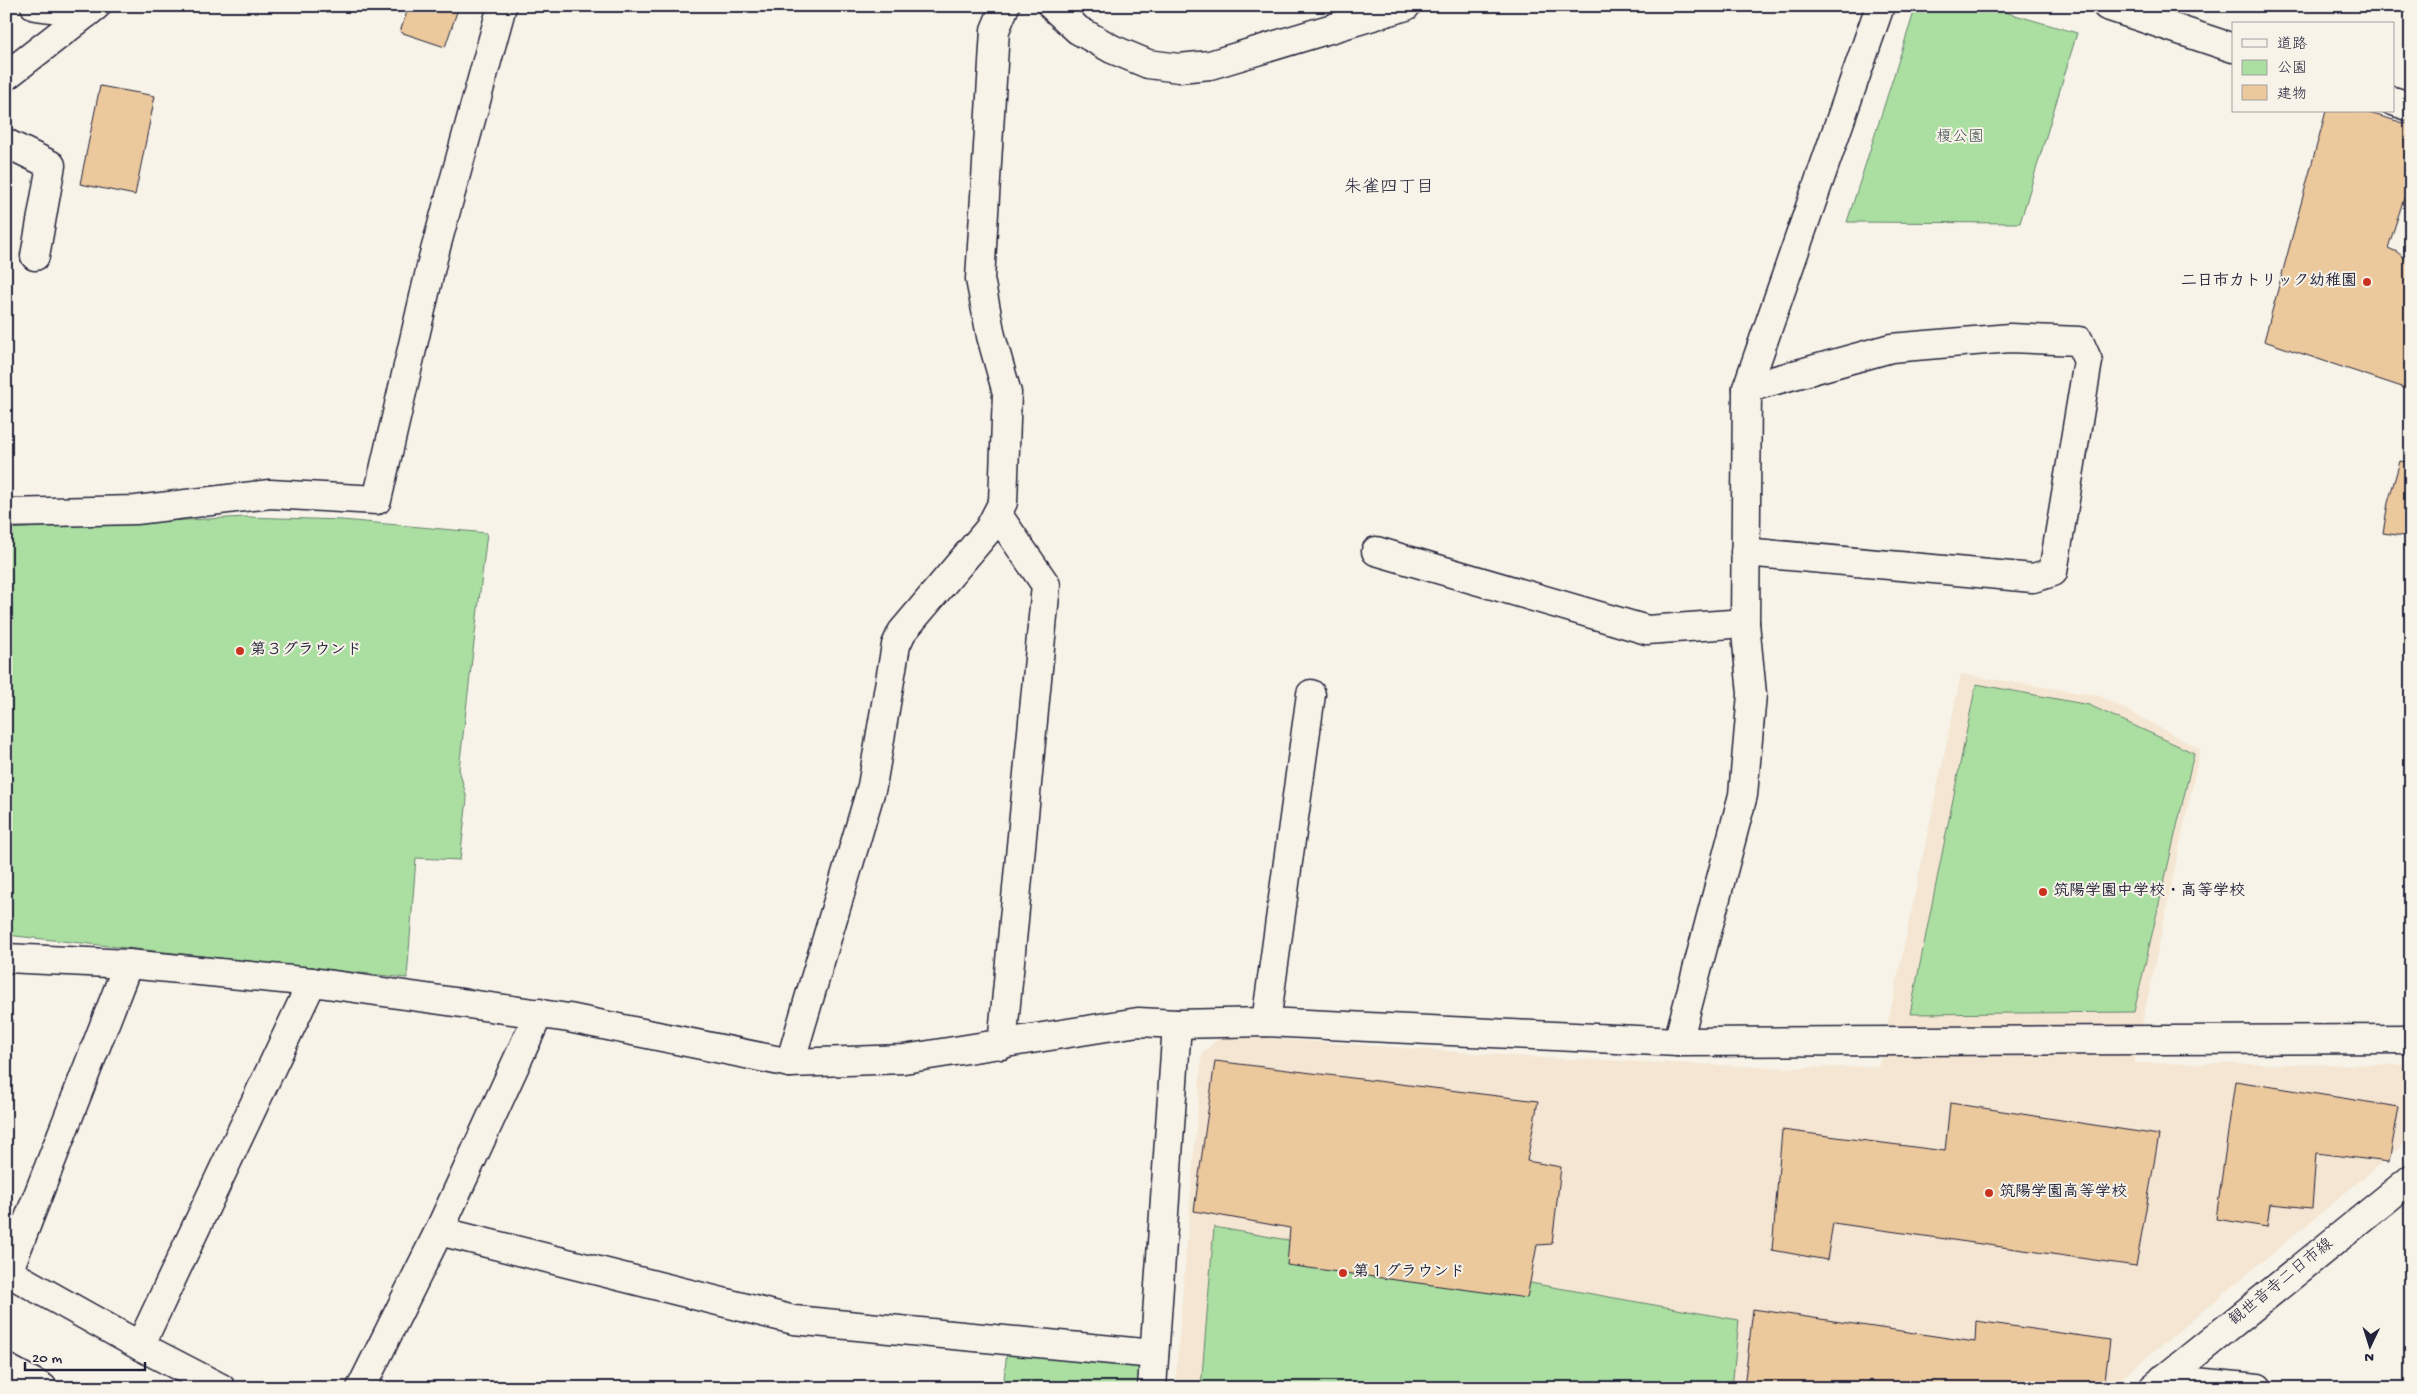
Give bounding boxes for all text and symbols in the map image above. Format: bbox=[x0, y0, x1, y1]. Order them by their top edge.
legend bbox=[2232, 22, 2394, 112]
text: 道路 bbox=[2277, 36, 2307, 54]
text: 公園 bbox=[2277, 60, 2307, 78]
text: 建物 bbox=[2277, 86, 2307, 104]
park label: 榎公園 bbox=[1936, 128, 1984, 148]
district label: 朱雀四丁目 bbox=[1344, 177, 1434, 199]
place label: 二日市カトリック幼稚園 bbox=[2181, 271, 2357, 292]
marker: 二日市カトリック幼稚園 bbox=[2361, 276, 2373, 288]
place label: 第３グラウンド bbox=[250, 640, 362, 661]
marker: 第３グラウンド bbox=[234, 645, 246, 657]
place label: 筑陽学園中学校・高等学校 bbox=[2053, 881, 2245, 902]
marker: 筑陽学園中学校・高等学校 bbox=[2037, 886, 2049, 898]
place label: 筑陽学園高等学校 bbox=[1999, 1182, 2127, 1203]
marker: 筑陽学園高等学校 bbox=[1983, 1187, 1995, 1199]
street label: 観世音寺二日市線 bbox=[2225, 1234, 2338, 1331]
place label: 第１グラウンド bbox=[1353, 1262, 1465, 1283]
marker: 第１グラウンド bbox=[1337, 1267, 1349, 1279]
north arrow bbox=[2344, 1322, 2394, 1372]
scale bar bbox=[25, 1339, 145, 1371]
text: N bbox=[2364, 1348, 2374, 1365]
text: 20 m bbox=[32, 1350, 62, 1368]

